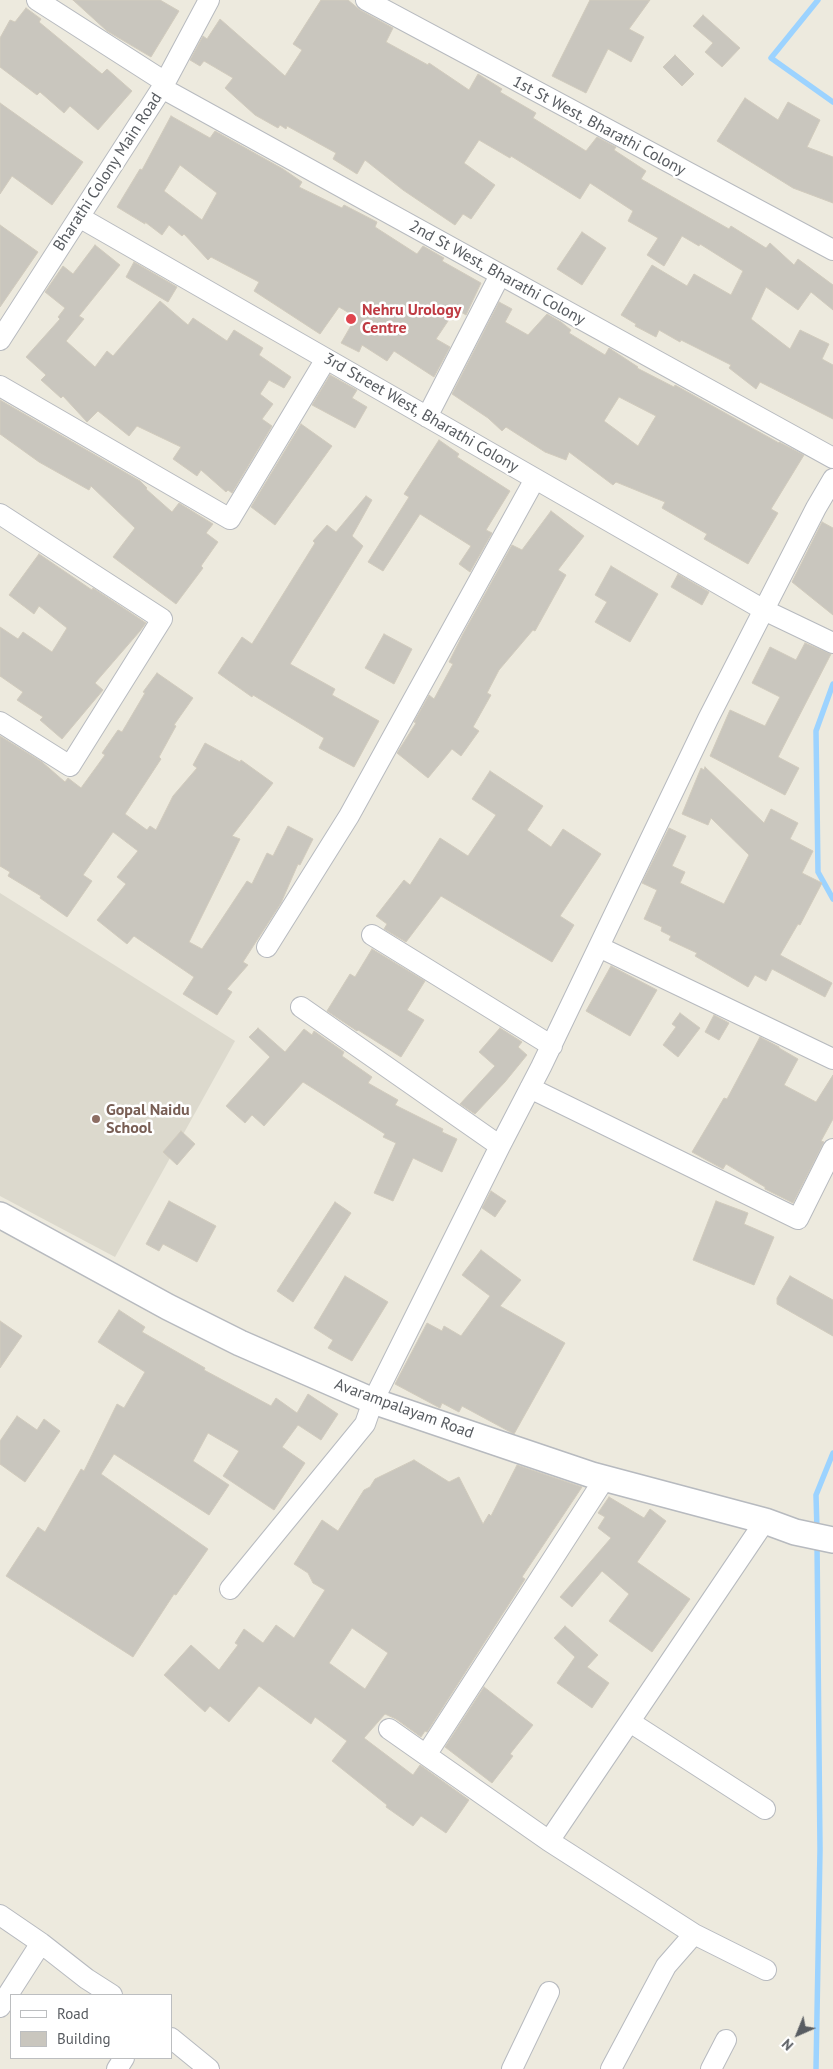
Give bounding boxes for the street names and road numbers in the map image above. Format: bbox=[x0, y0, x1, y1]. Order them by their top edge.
street label: 1st St West, Bharathi Colony bbox=[509, 72, 689, 180]
street label: Bharathi Colony Main Road bbox=[50, 89, 166, 255]
street label: 2nd St West, Bharathi Colony bbox=[406, 217, 588, 329]
street label: 3rd Street West, Bharathi Colony bbox=[320, 349, 522, 477]
street label: Avarampalayam Road bbox=[332, 1375, 476, 1443]

